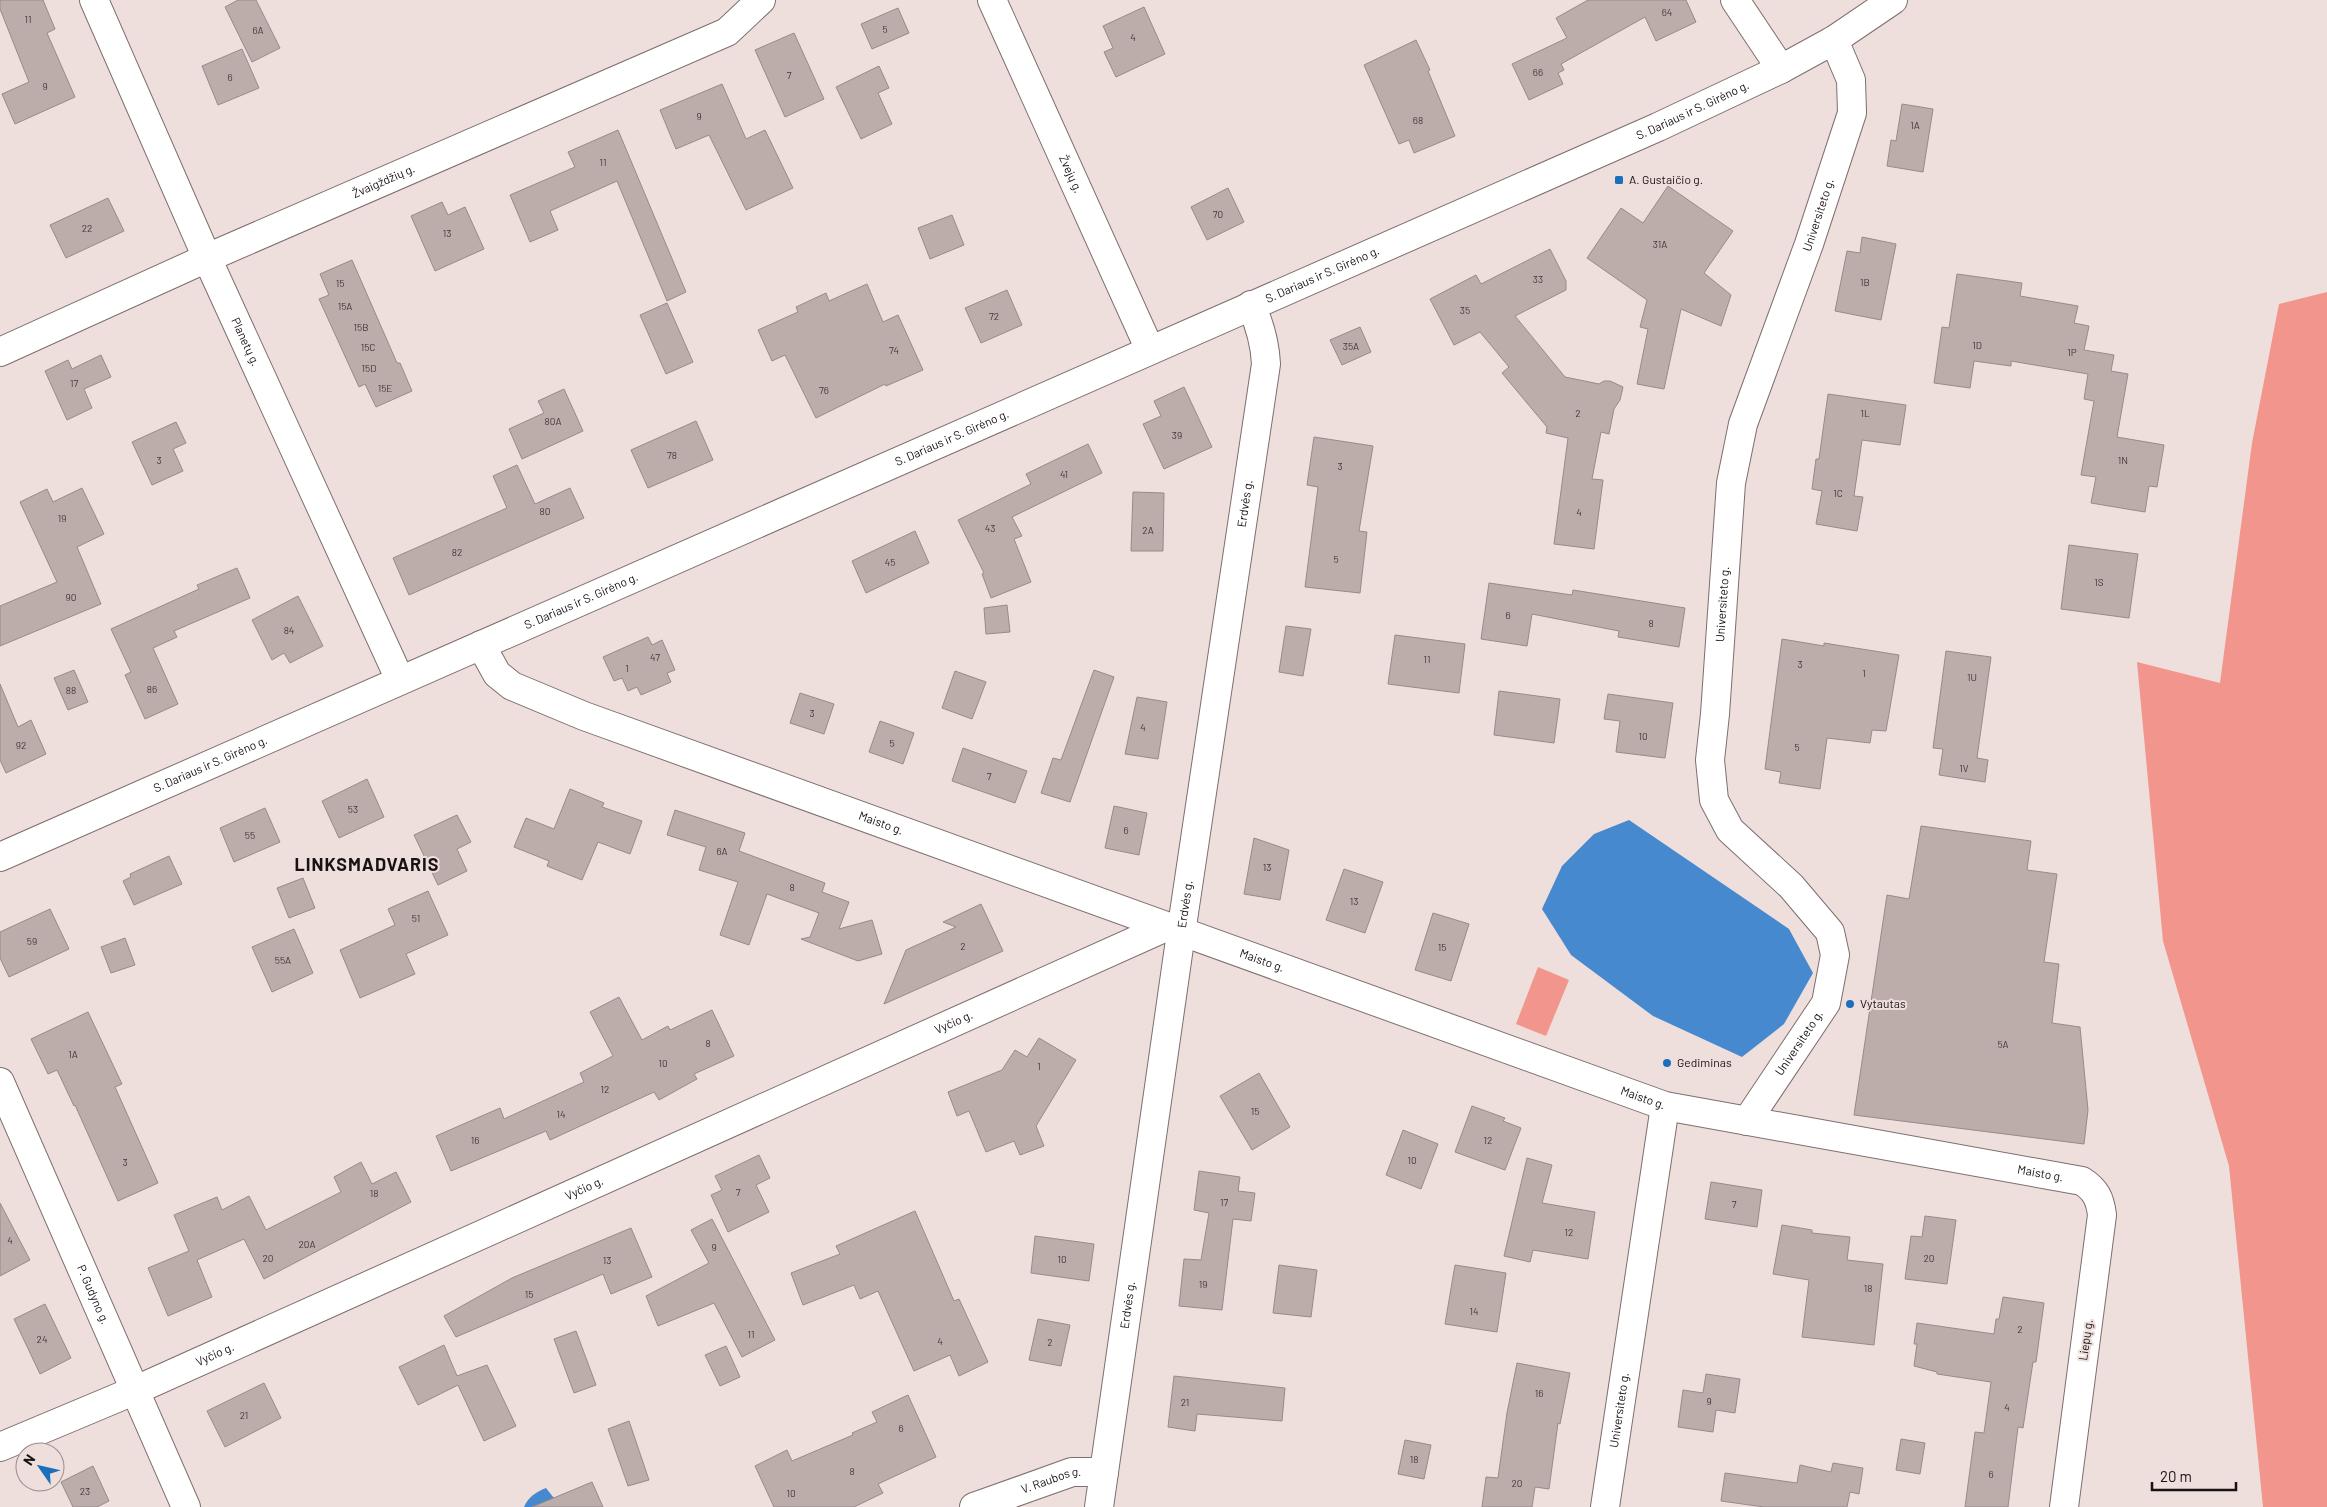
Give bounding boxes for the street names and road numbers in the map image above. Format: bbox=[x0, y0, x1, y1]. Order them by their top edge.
street label: S. Dariaus ir S. Girėno g. bbox=[1634, 77, 1751, 142]
street label: Žvejų g. bbox=[1057, 153, 1086, 195]
street label: Žvaigždžių g. bbox=[350, 161, 417, 200]
street label: Universiteto g. bbox=[1799, 176, 1836, 253]
street label: S. Dariaus ir S. Girėno g. bbox=[1263, 243, 1381, 305]
street label: Planetų g. bbox=[229, 315, 263, 368]
street label: S. Dariaus ir S. Girėno g. bbox=[892, 406, 1011, 468]
street label: Erdvės g. bbox=[1234, 479, 1255, 528]
street label: Universiteto g. bbox=[1712, 566, 1731, 642]
street label: S. Dariaus ir S. Girėno g. bbox=[522, 569, 640, 631]
street label: S. Dariaus ir S. Girėno g. bbox=[151, 732, 269, 795]
street label: Maisto g. bbox=[857, 808, 906, 837]
street label: Erdvės g. bbox=[1174, 879, 1195, 929]
street label: Maisto g. bbox=[1238, 945, 1286, 974]
street label: Vyčio g. bbox=[932, 1007, 975, 1036]
street label: Universiteto g. bbox=[1772, 1007, 1825, 1078]
street label: Maisto g. bbox=[1619, 1083, 1667, 1112]
street label: Maisto g. bbox=[2017, 1162, 2065, 1184]
street label: Vyčio g. bbox=[563, 1173, 605, 1202]
street label: P. Gudyno g. bbox=[75, 1262, 113, 1326]
street label: Erdvės g. bbox=[1117, 1280, 1137, 1330]
street label: Liepų g. bbox=[2075, 1318, 2095, 1361]
street label: Vyčio g. bbox=[193, 1339, 236, 1368]
street label: Universiteto g. bbox=[1606, 1371, 1631, 1448]
street label: V. Raubos g. bbox=[1019, 1464, 1081, 1496]

